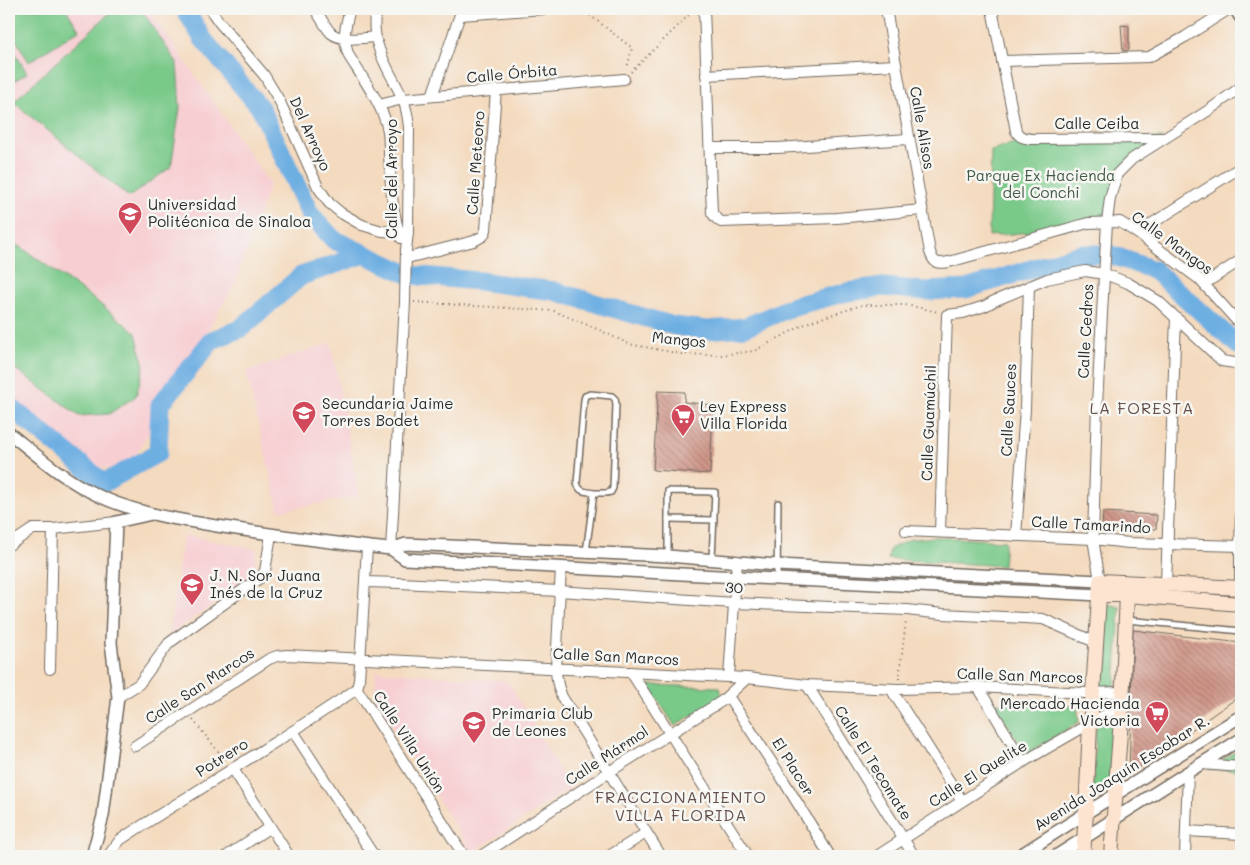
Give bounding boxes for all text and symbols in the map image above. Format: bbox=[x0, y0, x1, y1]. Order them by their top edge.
street label: Calle Órbita bbox=[466, 59, 558, 87]
street label: Calle Alisos bbox=[906, 85, 940, 171]
street label: Del Arroyo bbox=[286, 93, 336, 174]
street label: Calle Meteoro bbox=[461, 110, 489, 216]
street label: Calle Ceiba bbox=[1054, 113, 1140, 133]
street label: Calle del Arroyo bbox=[381, 119, 401, 239]
park label: Parque Ex Hacienda del Conchi bbox=[967, 165, 1115, 202]
place label: Universidad Politécnica de Sinaloa bbox=[148, 194, 311, 231]
school or university icon: Universidad Politécnica de Sinaloa bbox=[117, 201, 143, 235]
street label: Calle Mangos bbox=[1128, 206, 1217, 279]
street label: Calle Cedros bbox=[1073, 283, 1097, 379]
street label: Mangos bbox=[651, 326, 707, 352]
street label: Calle Sauces bbox=[996, 363, 1020, 457]
street label: Calle Guamúchil bbox=[916, 365, 940, 481]
place label: Secundaria Jaime Torres Bodet bbox=[322, 393, 454, 430]
place label: Ley Express Villa Florida bbox=[700, 396, 788, 433]
district label: LA FORESTA bbox=[1090, 397, 1194, 418]
school or university icon: Secundaria Jaime Torres Bodet bbox=[291, 400, 317, 434]
supermarket icon: Ley Express Villa Florida bbox=[670, 403, 696, 437]
street label: Calle Tamarindo bbox=[1031, 511, 1151, 537]
place label: J. N. Sor Juana Inés de la Cruz bbox=[210, 565, 323, 602]
school or university icon: J. N. Sor Juana Inés de la Cruz bbox=[179, 572, 205, 606]
street label: 30 bbox=[725, 577, 744, 597]
street label: Calle San Marcos bbox=[141, 642, 258, 728]
street label: Calle San Marcos bbox=[552, 643, 680, 669]
street label: Calle San Marcos bbox=[957, 663, 1084, 687]
street label: Calle Villa Unión bbox=[369, 687, 450, 796]
place label: Mercado Hacienda Victoria bbox=[1000, 693, 1140, 730]
supermarket icon: Mercado Hacienda Victoria bbox=[1144, 700, 1170, 734]
street label: Calle El Tecomate bbox=[831, 701, 917, 823]
place label: Primaria Club de Leones bbox=[492, 703, 593, 740]
school or university icon: Primaria Club de Leones bbox=[461, 710, 487, 744]
street label: Avenida Joaquín Escobar R. bbox=[1030, 710, 1213, 835]
street label: Calle Mármol bbox=[561, 721, 652, 789]
street label: Potrero bbox=[192, 733, 251, 781]
street label: El Placer bbox=[768, 734, 820, 799]
street label: Calle El Quelite bbox=[925, 735, 1030, 811]
district label: FRACCIONAMIENTO VILLA FLORIDA bbox=[595, 786, 767, 825]

